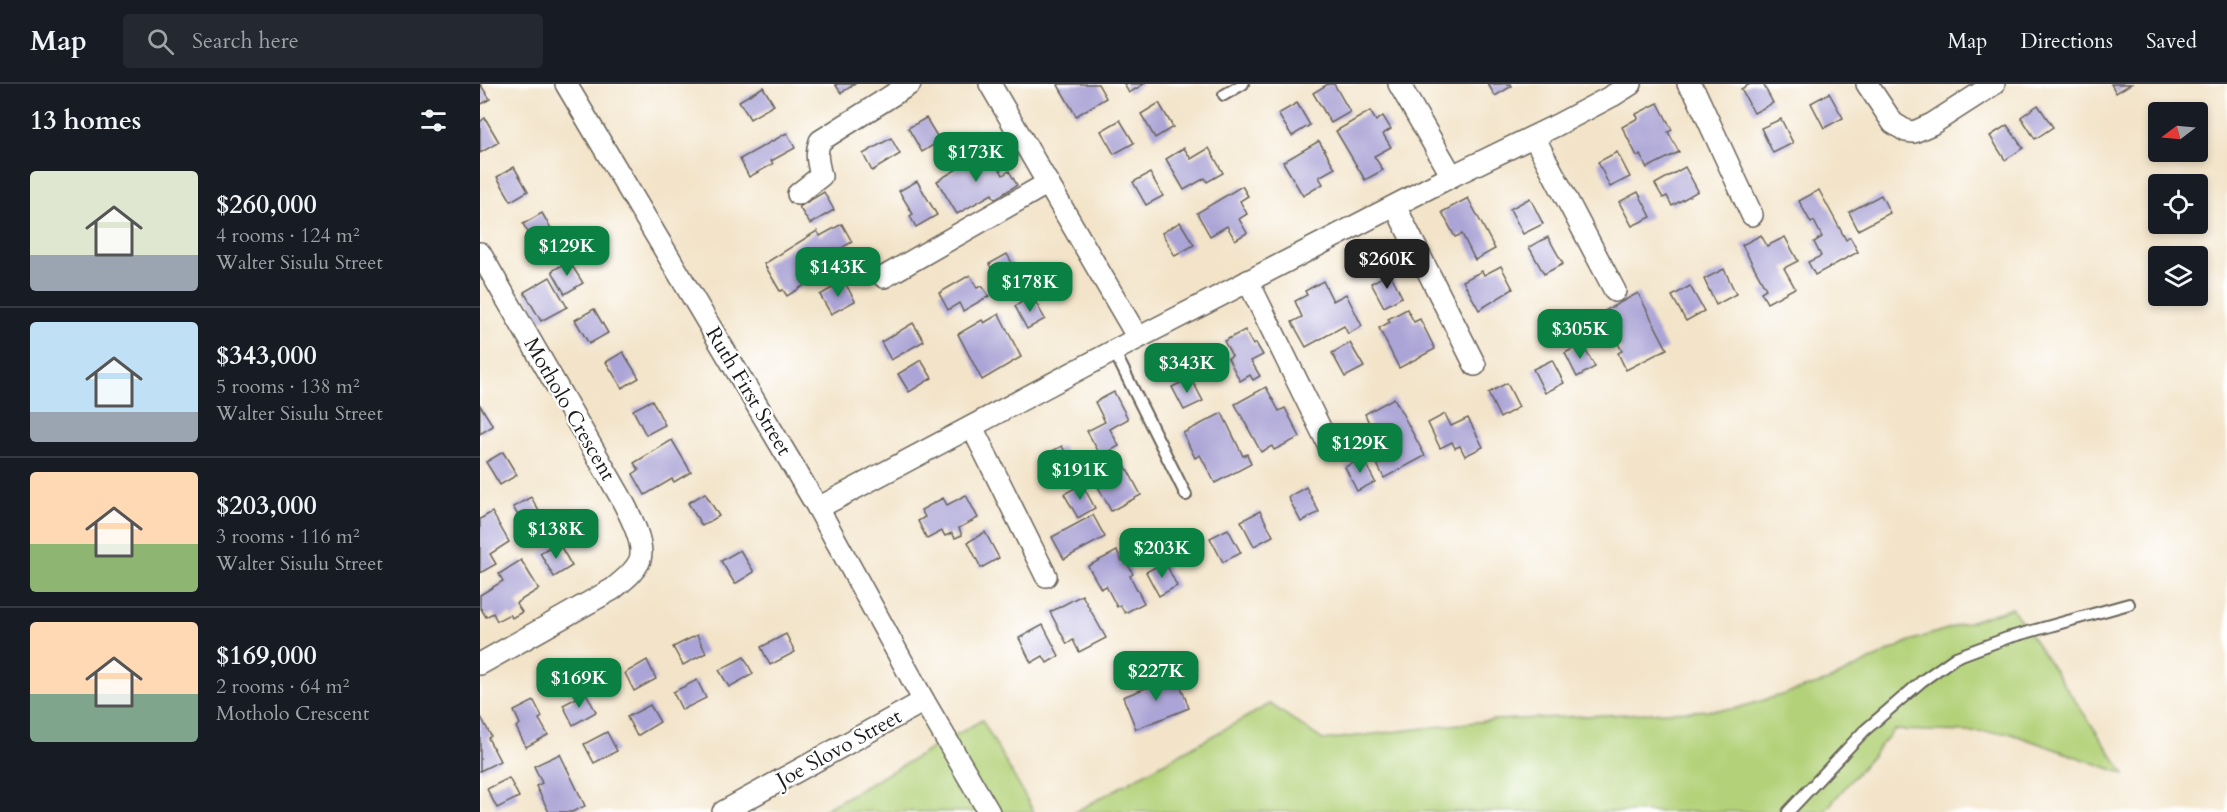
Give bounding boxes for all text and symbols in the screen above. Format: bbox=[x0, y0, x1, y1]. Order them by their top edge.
search box bbox=[123, 14, 543, 68]
text: Map bbox=[30, 22, 87, 60]
icon: search bbox=[144, 25, 177, 58]
text: Search here bbox=[192, 26, 299, 56]
text: Map bbox=[1947, 27, 1987, 56]
text: Directions bbox=[2020, 27, 2113, 56]
text: Saved bbox=[2146, 27, 2197, 56]
north arrow bbox=[2148, 102, 2208, 162]
map controls bbox=[2148, 102, 2208, 306]
text: 13 homes bbox=[30, 103, 141, 138]
icon: filters bbox=[417, 104, 450, 137]
pin: $173K bbox=[934, 132, 1018, 183]
text: $173K bbox=[947, 138, 1005, 165]
button: locate bbox=[2148, 174, 2208, 234]
text: $260,000 bbox=[216, 187, 317, 222]
icon: home bbox=[78, 195, 150, 267]
text: 4 rooms · 124 m² bbox=[216, 222, 360, 249]
pin: $129K bbox=[525, 226, 609, 277]
text: $129K bbox=[538, 232, 596, 259]
pin: $260K bbox=[1345, 239, 1429, 290]
text: $260K bbox=[1358, 245, 1416, 272]
button: layers bbox=[2148, 246, 2208, 306]
pin: $143K bbox=[796, 247, 880, 298]
text: Walter Sisulu Street bbox=[216, 249, 383, 276]
text: $143K bbox=[809, 253, 867, 280]
pin: $178K bbox=[988, 262, 1072, 313]
text: $178K bbox=[1001, 268, 1059, 295]
pin: $305K bbox=[1538, 309, 1622, 360]
text: $305K bbox=[1551, 315, 1609, 342]
street label: Ruth First Street bbox=[699, 322, 799, 461]
street label: Motholo Crescent bbox=[517, 332, 623, 487]
text: $343,000 bbox=[216, 338, 317, 373]
pin: $343K bbox=[1145, 343, 1229, 394]
icon: home bbox=[78, 346, 150, 418]
text: $343K bbox=[1158, 349, 1216, 376]
text: 5 rooms · 138 m² bbox=[216, 373, 360, 400]
text: Walter Sisulu Street bbox=[216, 400, 383, 427]
pin: $129K bbox=[1318, 423, 1402, 474]
text: $129K bbox=[1331, 429, 1389, 456]
pin: $191K bbox=[1038, 450, 1122, 501]
text: $191K bbox=[1051, 456, 1109, 483]
text: $203,000 bbox=[216, 488, 317, 523]
icon: home bbox=[78, 496, 150, 568]
pin: $138K bbox=[514, 509, 598, 560]
text: $138K bbox=[527, 515, 585, 542]
text: 3 rooms · 116 m² bbox=[216, 523, 360, 550]
pin: $203K bbox=[1120, 528, 1204, 579]
text: $203K bbox=[1133, 534, 1191, 561]
text: Walter Sisulu Street bbox=[216, 550, 383, 577]
text: $169,000 bbox=[216, 638, 317, 673]
icon: home bbox=[78, 646, 150, 718]
pin: $227K bbox=[1114, 651, 1198, 702]
text: $227K bbox=[1127, 657, 1185, 684]
pin: $169K bbox=[537, 658, 621, 709]
text: $169K bbox=[550, 664, 608, 691]
text: 2 rooms · 64 m² bbox=[216, 673, 349, 700]
text: Motholo Crescent bbox=[216, 700, 369, 727]
street label: Joe Slovo Street bbox=[769, 702, 907, 796]

